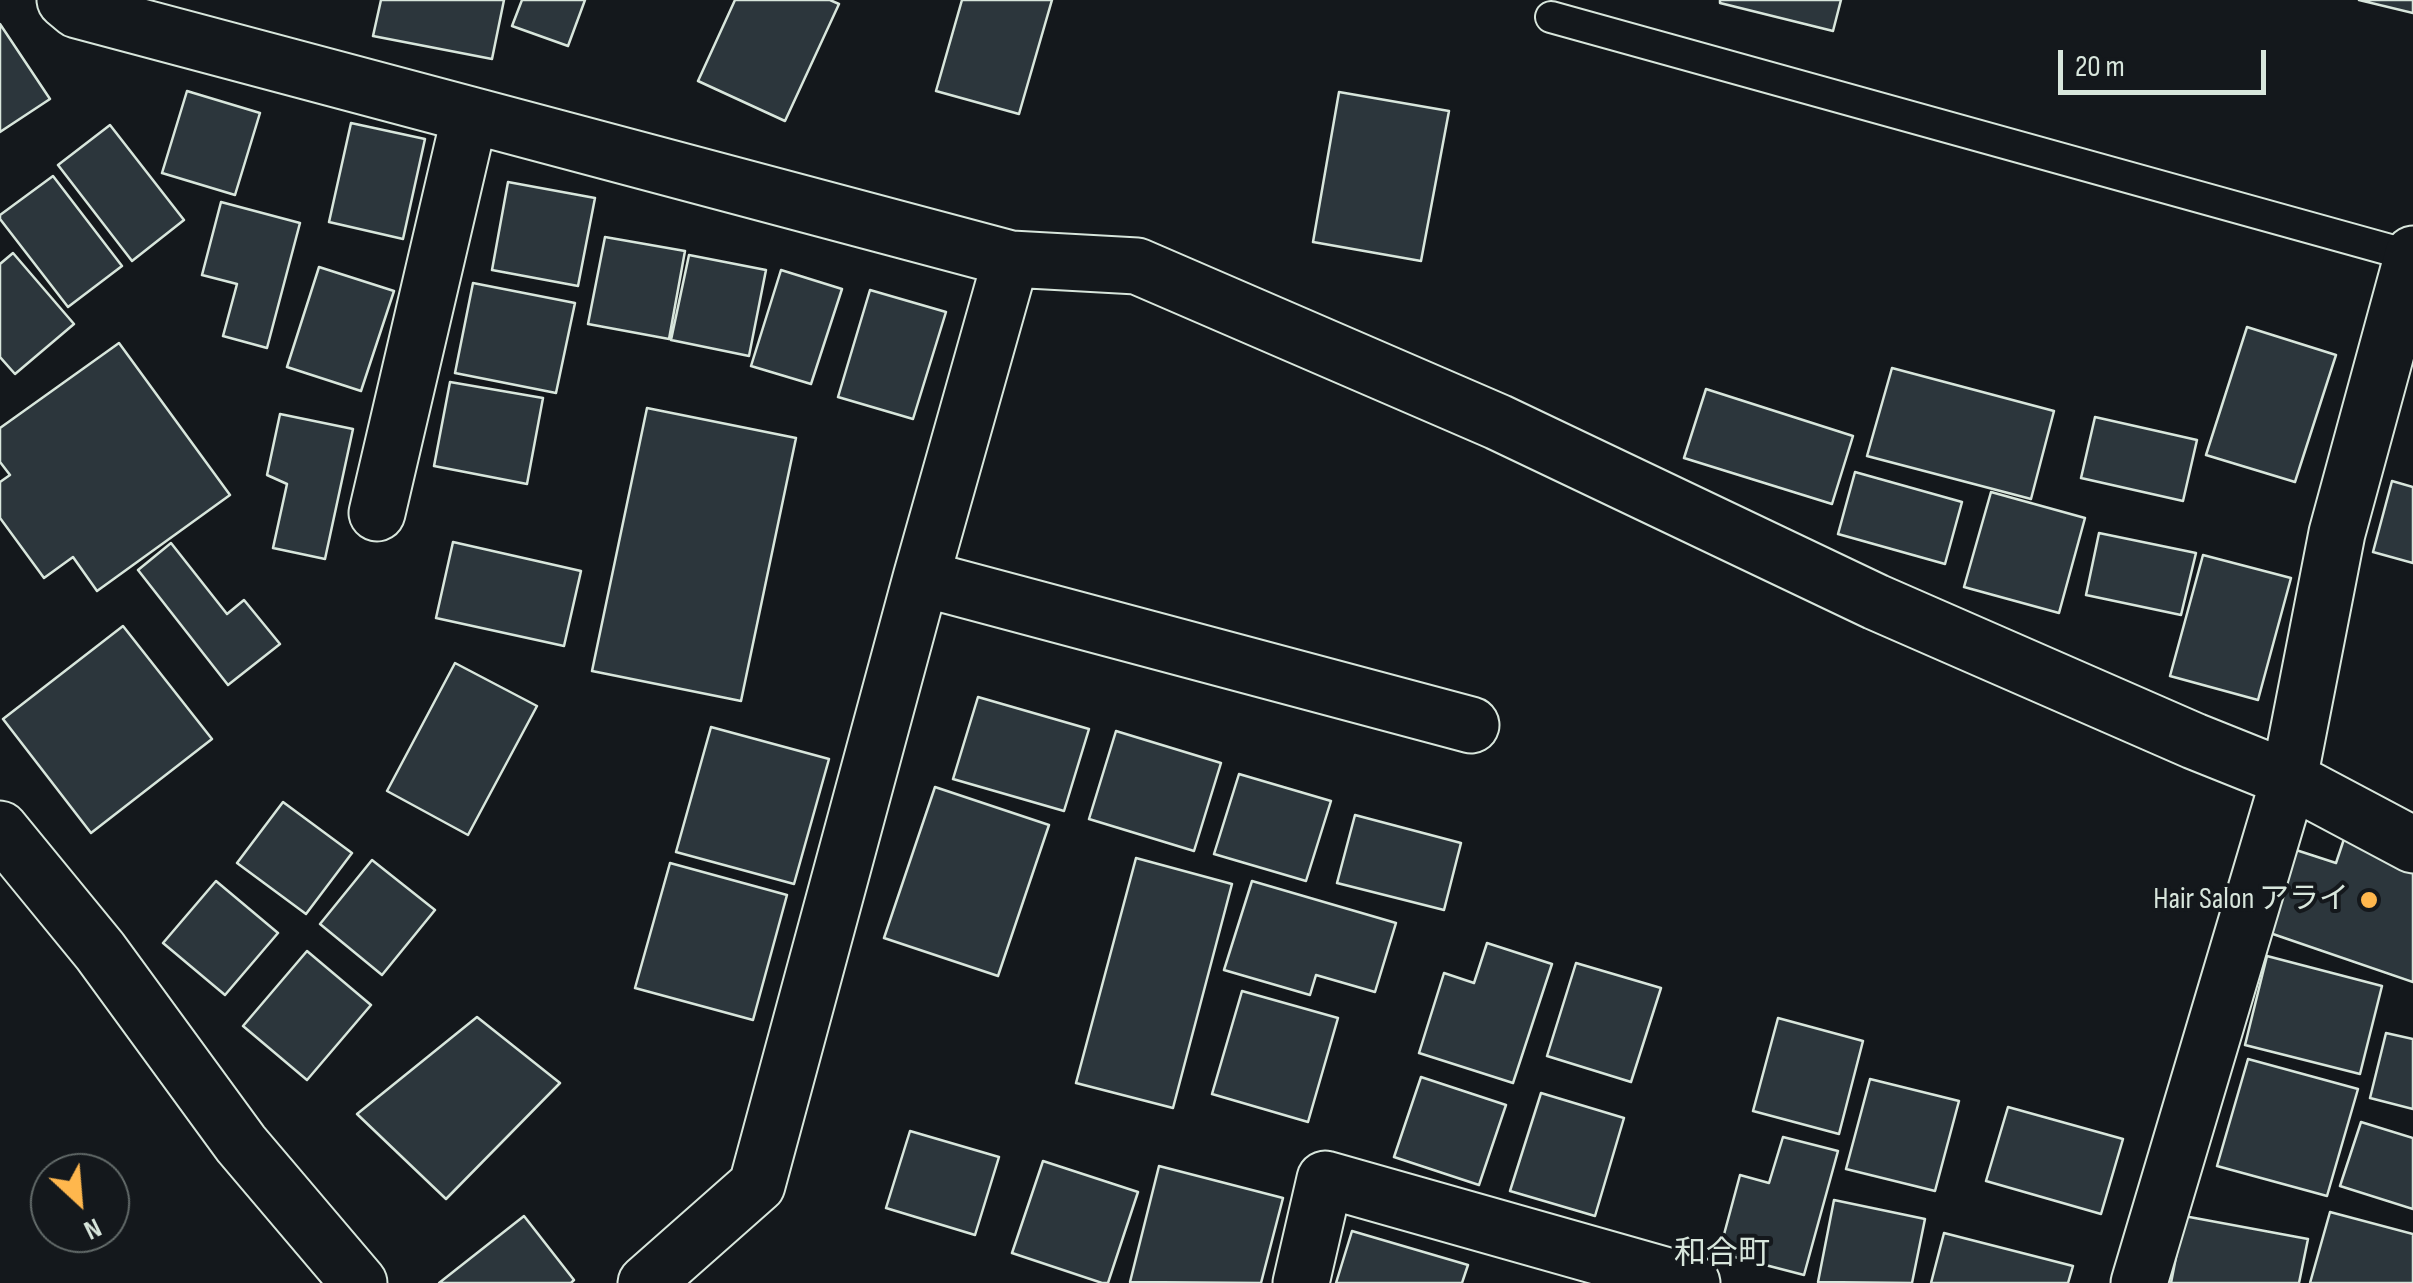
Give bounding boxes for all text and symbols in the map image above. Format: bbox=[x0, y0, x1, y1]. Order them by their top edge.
scale bar bbox=[2063, 30, 2270, 92]
text: 20 m bbox=[2075, 49, 2125, 85]
place label: Hair Salon アライ bbox=[2153, 882, 2349, 918]
marker: Hair Salon アライ bbox=[2358, 889, 2380, 911]
north arrow bbox=[30, 1153, 130, 1253]
text: N bbox=[79, 1211, 106, 1247]
district label: 和合町 bbox=[1674, 1236, 1770, 1274]

